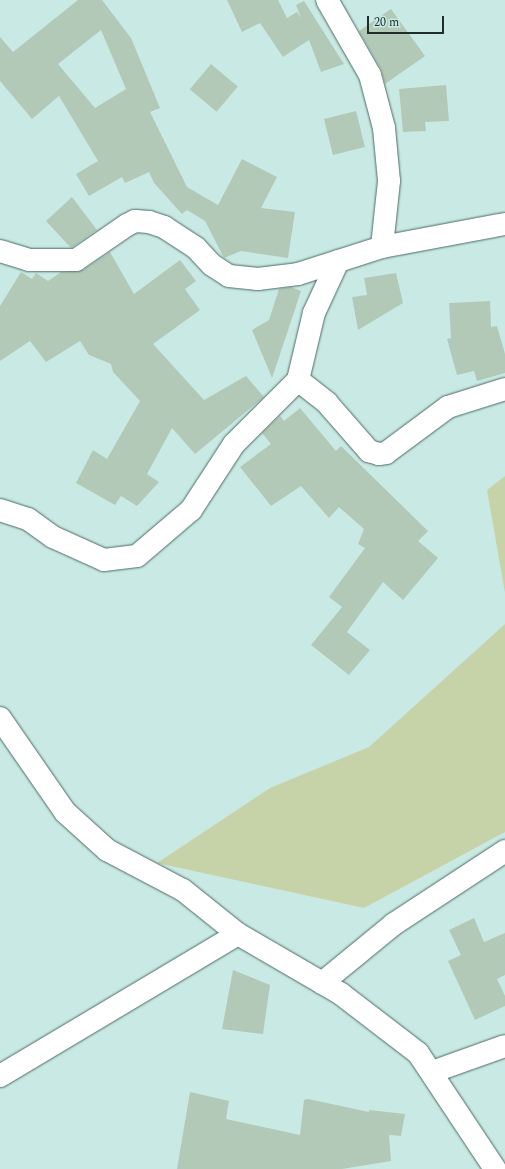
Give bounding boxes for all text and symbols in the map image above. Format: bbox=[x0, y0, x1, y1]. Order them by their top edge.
scale bar bbox=[369, 8, 446, 34]
text: 20 m bbox=[374, 13, 399, 32]

